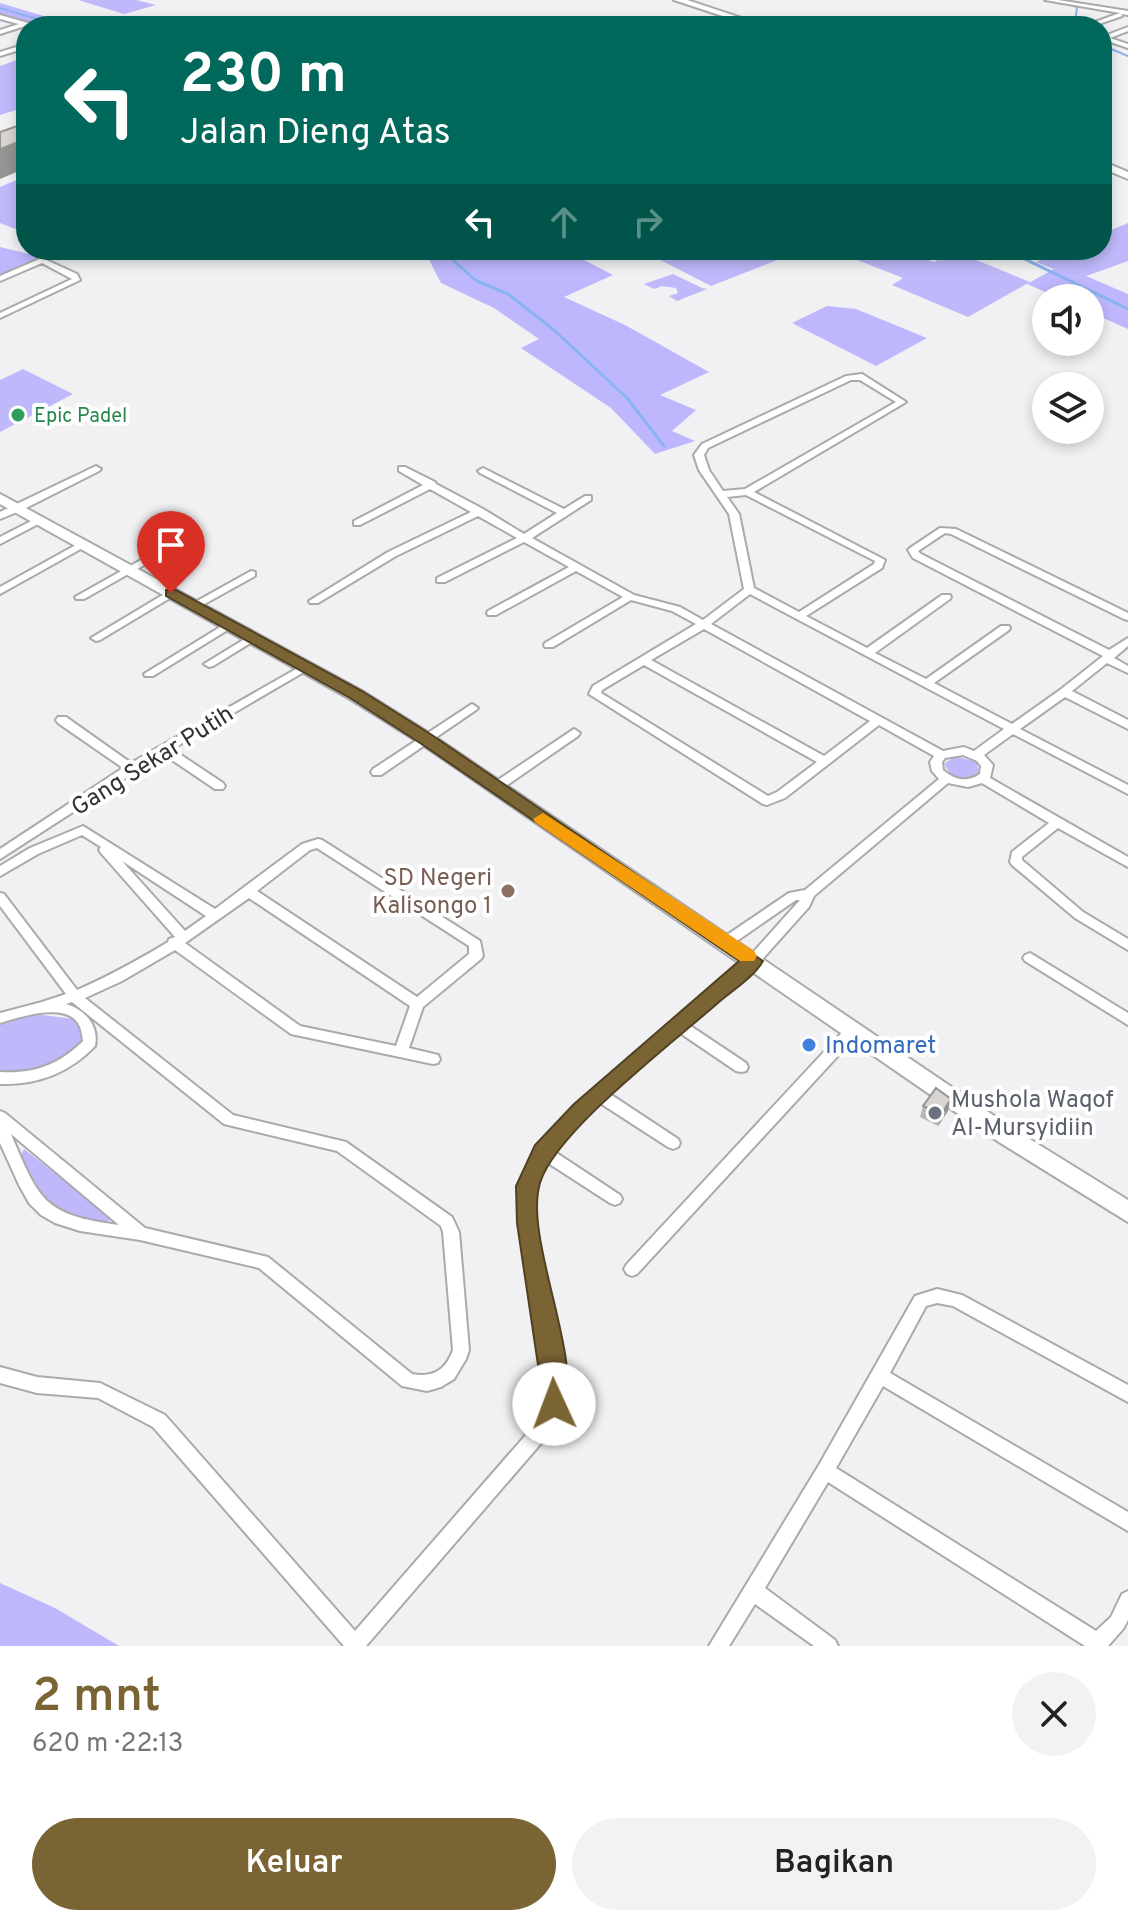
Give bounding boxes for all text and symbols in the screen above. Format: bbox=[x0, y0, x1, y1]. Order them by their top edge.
text: 230 m bbox=[180, 42, 347, 112]
icon: left bbox=[48, 48, 152, 152]
text: Jalan Dieng Atas bbox=[180, 111, 451, 157]
icon: left bbox=[458, 200, 502, 244]
icon: ahead bbox=[542, 200, 586, 244]
icon: right bbox=[626, 200, 670, 244]
map controls bbox=[1032, 284, 1104, 444]
button: sound bbox=[1032, 284, 1104, 356]
button: layers bbox=[1032, 372, 1104, 444]
place label: Epic Padel bbox=[34, 404, 127, 430]
marker: Epic Padel bbox=[9, 406, 27, 424]
pin bbox=[137, 511, 205, 593]
icon: arrive bbox=[149, 523, 193, 567]
street label: Gang Sekar Putih bbox=[66, 700, 240, 824]
place label: SD Negeri Kalisongo 1 bbox=[372, 864, 492, 922]
marker: SD Negeri Kalisongo 1 bbox=[499, 882, 517, 900]
place label: Indomaret bbox=[825, 1032, 936, 1062]
marker: Indomaret bbox=[800, 1036, 818, 1054]
place label: Mushola Waqof Al-Mursyidiin bbox=[951, 1086, 1114, 1144]
marker: Mushola Waqof Al-Mursyidiin bbox=[926, 1104, 944, 1122]
position arrow bbox=[512, 1362, 596, 1446]
text: 2 mnt bbox=[32, 1668, 161, 1728]
button: close bbox=[1012, 1672, 1096, 1756]
text: 620 m · 22:13 bbox=[32, 1728, 184, 1761]
button: Keluar bbox=[32, 1818, 556, 1910]
button: Bagikan bbox=[572, 1818, 1096, 1910]

